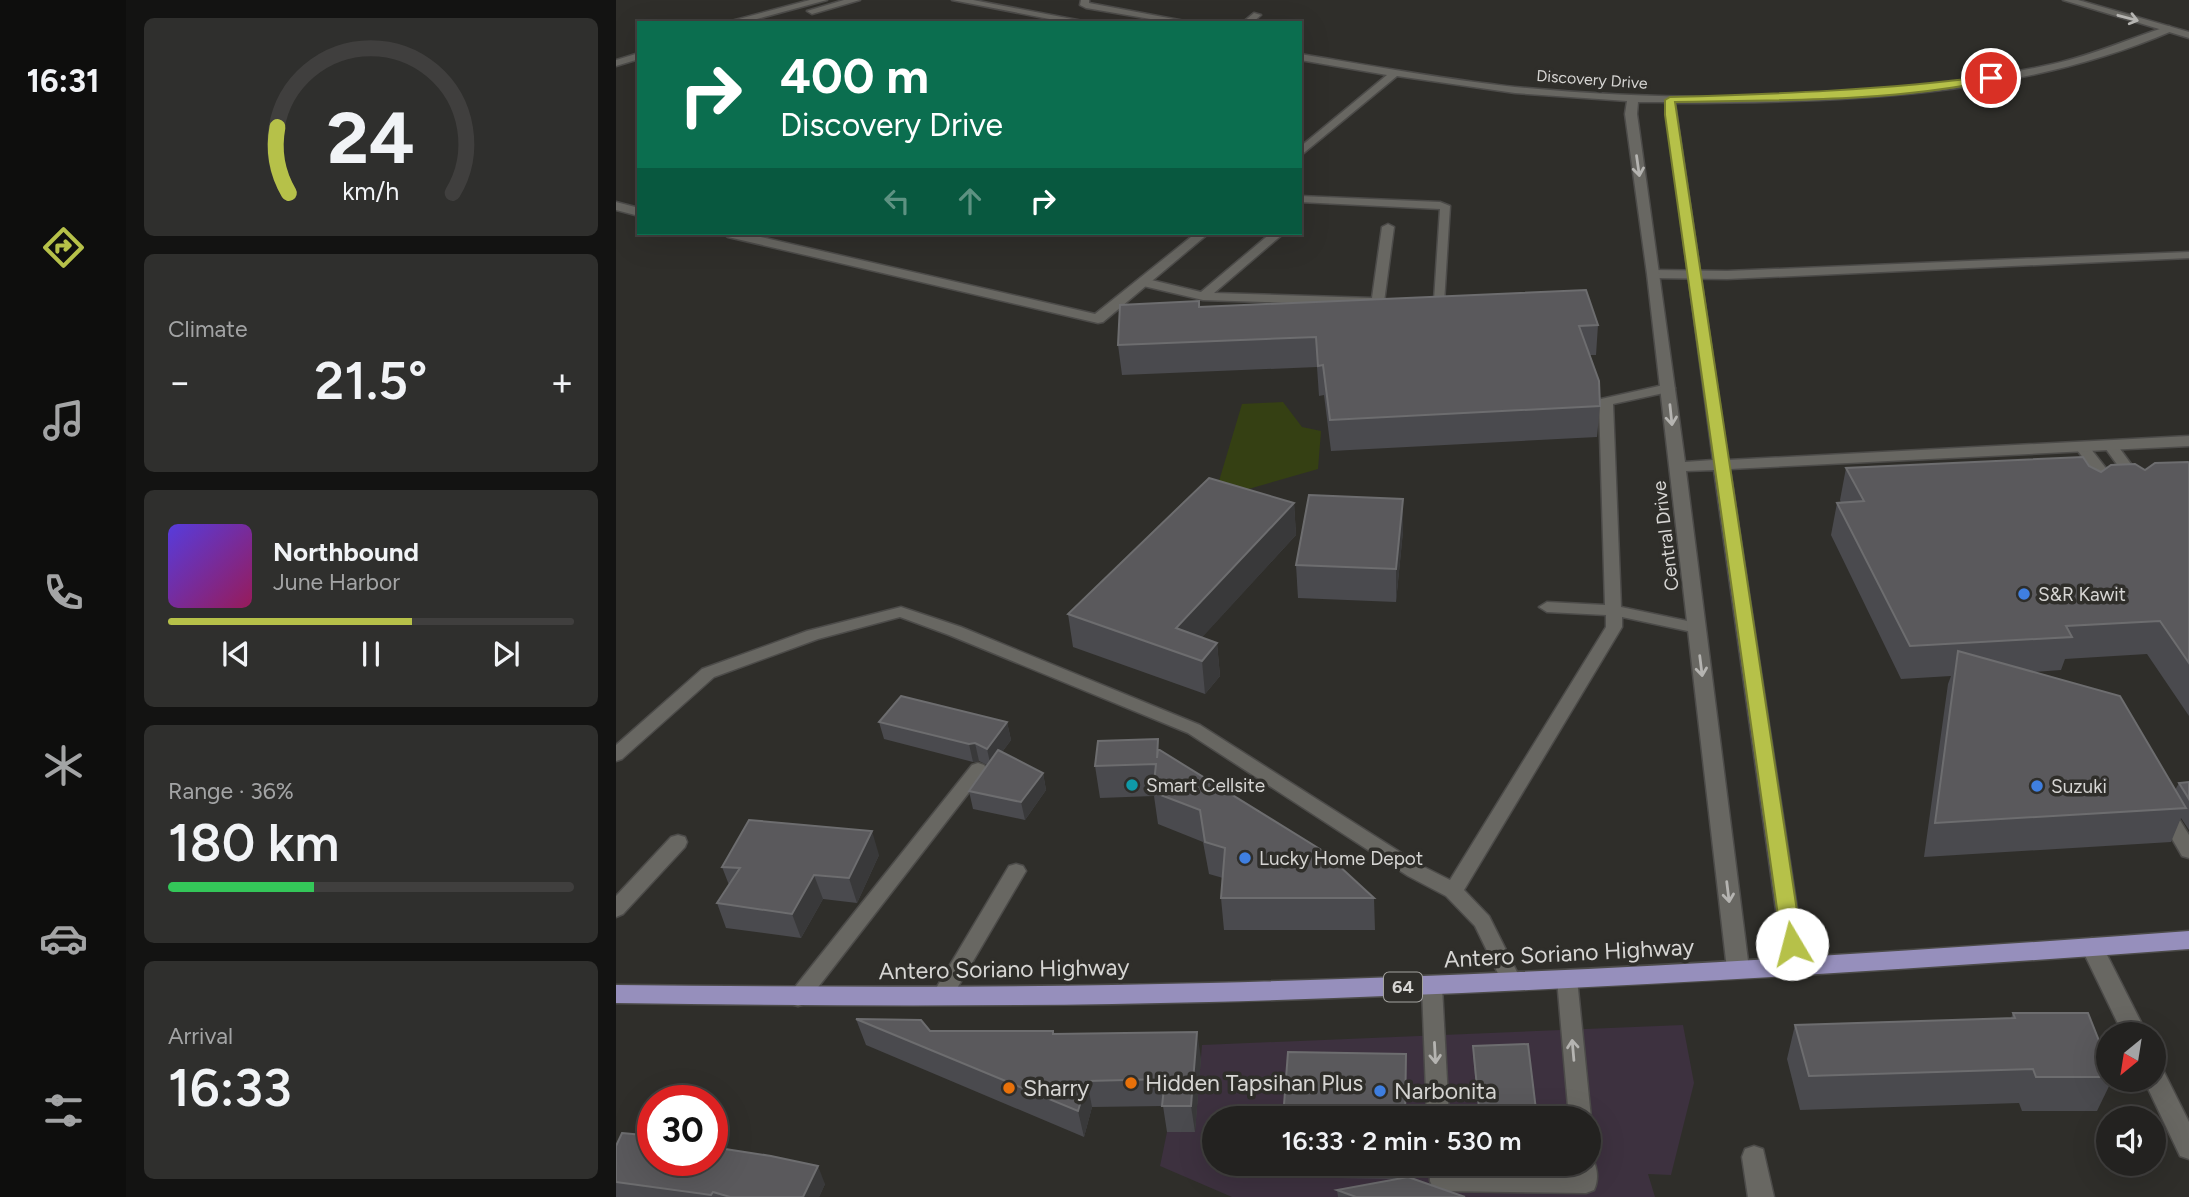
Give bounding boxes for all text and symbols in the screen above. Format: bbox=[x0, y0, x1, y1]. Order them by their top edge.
one-way arrow bbox=[2116, 12, 2139, 25]
text: 400 m bbox=[780, 46, 929, 105]
pin bbox=[1961, 48, 2021, 108]
icon: right bbox=[665, 49, 756, 140]
icon: arrive bbox=[1972, 59, 2010, 97]
text: 16:31 bbox=[27, 62, 100, 100]
street label: Discovery Drive bbox=[1536, 66, 1649, 93]
text: 24 bbox=[327, 94, 415, 181]
text: Discovery Drive bbox=[780, 106, 1003, 144]
one-way arrow bbox=[1632, 154, 1645, 177]
text: km/h bbox=[342, 176, 400, 206]
icon: left bbox=[878, 182, 916, 220]
icon: ahead bbox=[951, 182, 989, 220]
icon: right bbox=[1024, 182, 1062, 220]
icon: directions bbox=[39, 223, 88, 272]
text: Climate bbox=[168, 315, 247, 343]
text: 21.5° bbox=[314, 350, 428, 412]
text: − bbox=[168, 359, 192, 405]
text: + bbox=[550, 359, 574, 405]
icon: music bbox=[39, 396, 88, 445]
one-way arrow bbox=[1665, 404, 1678, 426]
street label: Central Drive bbox=[1647, 480, 1684, 592]
text: Northbound bbox=[273, 536, 419, 568]
icon: phone bbox=[39, 568, 88, 617]
text: June Harbor bbox=[273, 568, 400, 596]
place label: S&R Kawit bbox=[2038, 583, 2126, 606]
marker: S&R Kawit bbox=[2016, 586, 2032, 602]
icon: previous bbox=[217, 635, 255, 673]
icon: pause bbox=[352, 635, 390, 673]
icon: next bbox=[487, 635, 525, 673]
one-way arrow bbox=[1695, 654, 1708, 676]
icon: climate bbox=[39, 741, 88, 790]
place label: Smart Cellsite bbox=[1146, 774, 1265, 797]
place label: Suzuki bbox=[2051, 775, 2107, 798]
text: Range · 36% bbox=[168, 777, 294, 805]
marker: Smart Cellsite bbox=[1124, 777, 1140, 793]
marker: Suzuki bbox=[2029, 778, 2045, 794]
text: 180 km bbox=[168, 812, 340, 874]
place label: Lucky Home Depot bbox=[1259, 847, 1423, 870]
marker: Lucky Home Depot bbox=[1237, 850, 1253, 866]
one-way arrow bbox=[1722, 880, 1735, 902]
position arrow bbox=[1755, 907, 1829, 981]
icon: car bbox=[39, 914, 88, 963]
street label: Antero Soriano Highway bbox=[1443, 932, 1695, 974]
street label: Antero Soriano Highway bbox=[878, 953, 1130, 985]
road number: 64 bbox=[1384, 972, 1422, 1002]
text: Arrival bbox=[168, 1022, 233, 1050]
north arrow bbox=[2096, 1022, 2166, 1092]
map controls bbox=[2096, 1022, 2166, 1176]
one-way arrow bbox=[1566, 1039, 1579, 1062]
one-way arrow bbox=[1429, 1041, 1442, 1063]
text: 16:33 bbox=[168, 1057, 292, 1119]
place label: Hidden Tapsihan Plus bbox=[1145, 1069, 1363, 1097]
place label: Sharry bbox=[1023, 1074, 1089, 1102]
marker: Hidden Tapsihan Plus bbox=[1123, 1075, 1139, 1091]
place label: Narbonita bbox=[1394, 1077, 1497, 1105]
marker: Sharry bbox=[1001, 1080, 1017, 1096]
marker: Narbonita bbox=[1372, 1083, 1388, 1099]
speed limit sign: 30 bbox=[637, 1085, 728, 1176]
icon: filters bbox=[39, 1086, 88, 1135]
button: sound bbox=[2096, 1106, 2166, 1176]
text: 16:33 · 2 min · 530 m bbox=[1282, 1125, 1521, 1157]

